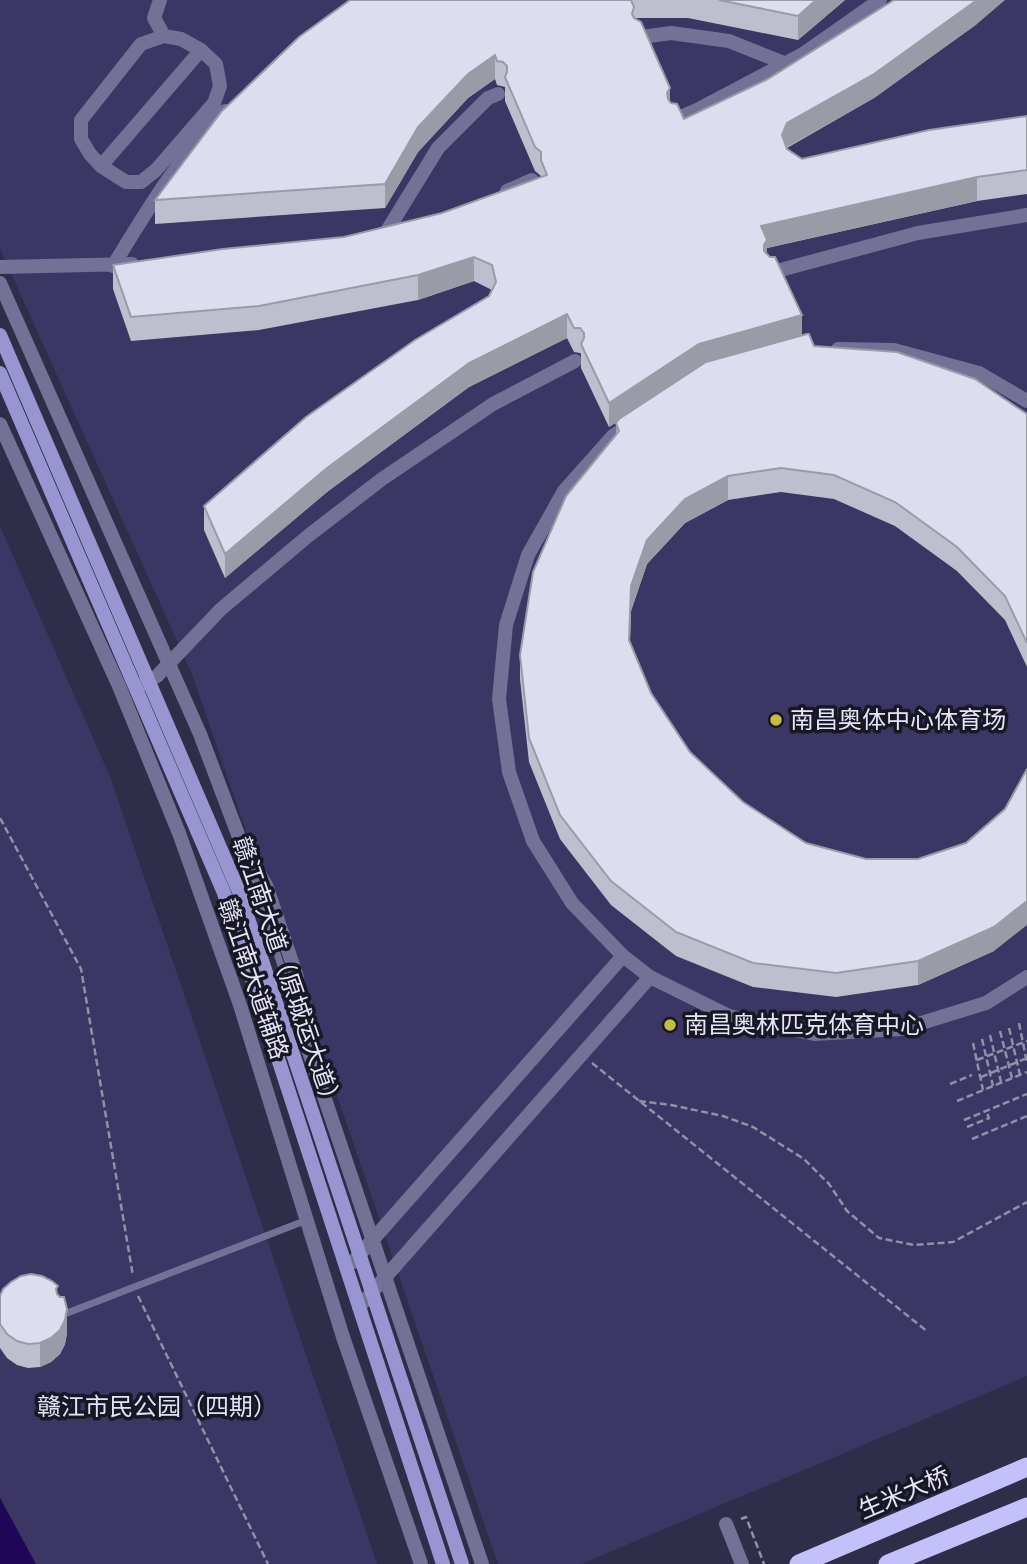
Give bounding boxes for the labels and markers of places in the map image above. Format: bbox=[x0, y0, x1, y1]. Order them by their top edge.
place label: 南昌奥体中心体育场 bbox=[790, 706, 1006, 734]
marker: 南昌奥体中心体育场 bbox=[768, 712, 784, 728]
place label: 南昌奥林匹克体育中心 bbox=[684, 1011, 924, 1039]
marker: 南昌奥林匹克体育中心 bbox=[662, 1017, 678, 1033]

